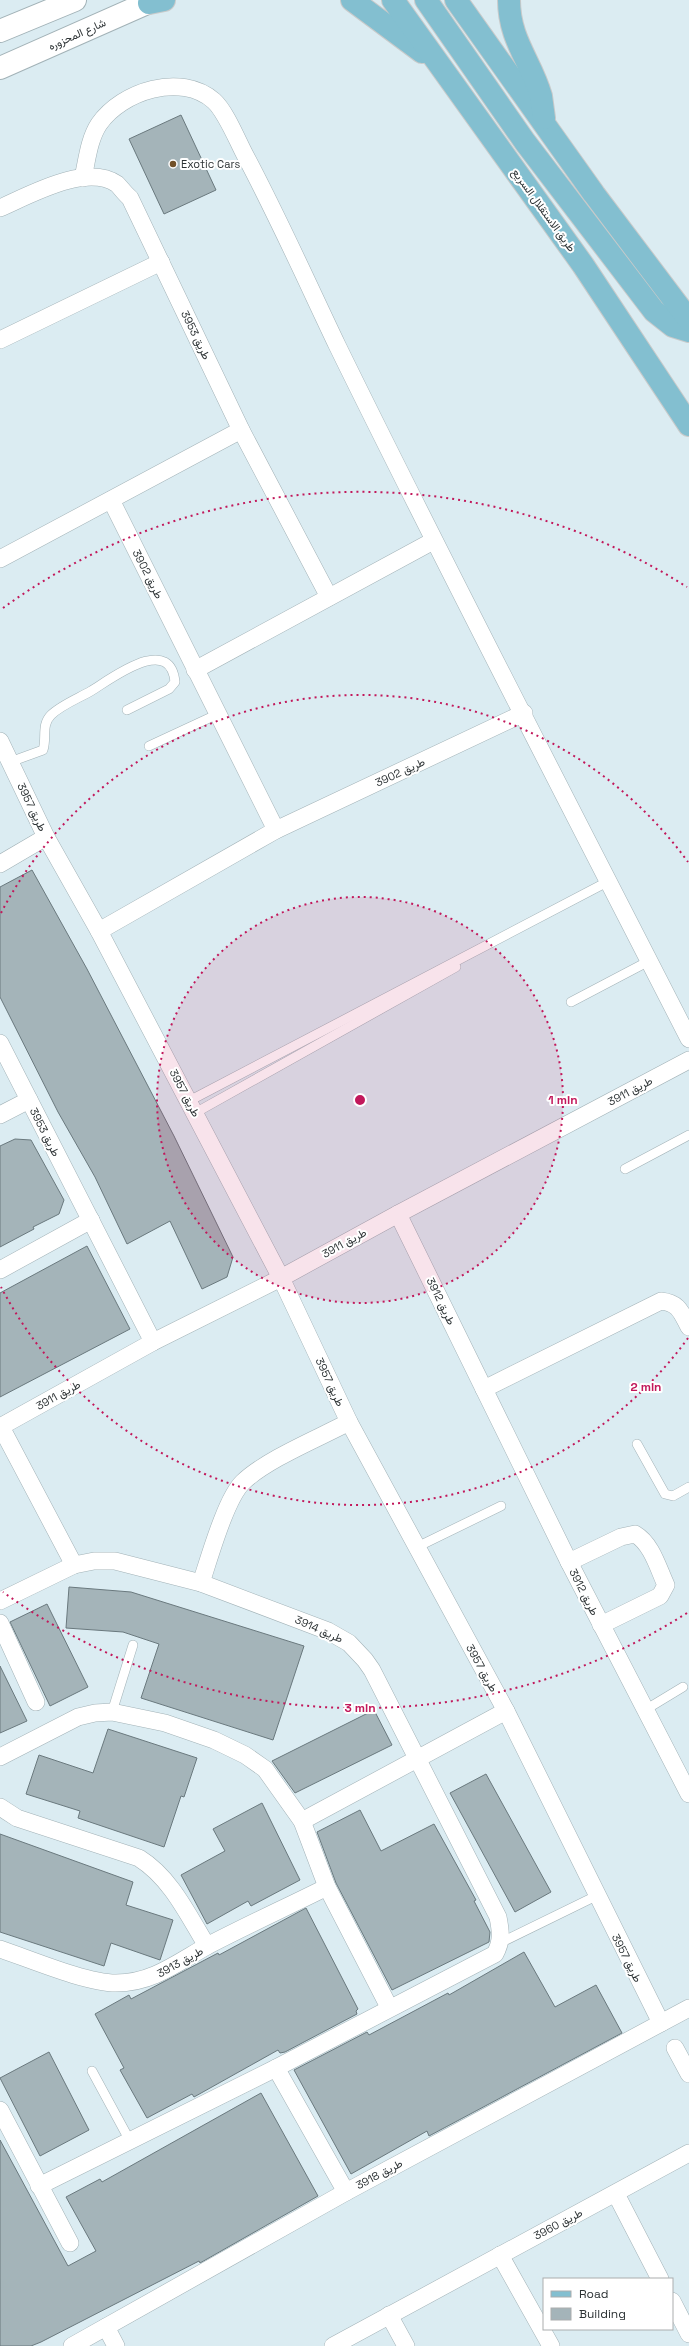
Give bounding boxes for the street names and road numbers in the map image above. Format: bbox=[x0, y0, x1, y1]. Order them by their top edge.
street label: شارع المحزوره bbox=[46, 15, 109, 54]
street label: طريق الاستقلال السريع bbox=[508, 166, 579, 255]
street label: طريق 3953 bbox=[178, 308, 214, 362]
street label: طريق 3902 bbox=[130, 547, 166, 601]
street label: طريق 3902 bbox=[373, 754, 427, 790]
street label: طريق 3957 bbox=[14, 780, 50, 834]
street label: طريق 3957 bbox=[167, 1067, 203, 1119]
street label: طريق 3911 bbox=[605, 1073, 655, 1109]
street label: طريق 3953 bbox=[27, 1105, 63, 1159]
street label: طريق 3911 bbox=[319, 1225, 369, 1261]
street label: طريق 3912 bbox=[424, 1275, 458, 1327]
street label: طريق 3957 bbox=[313, 1355, 347, 1409]
street label: طريق 3911 bbox=[33, 1377, 83, 1413]
street label: طريق 3912 bbox=[566, 1566, 602, 1618]
street label: طريق 3914 bbox=[293, 1612, 345, 1646]
street label: طريق 3957 bbox=[463, 1642, 501, 1694]
street label: طريق 3957 bbox=[609, 1932, 645, 1984]
street label: طريق 3913 bbox=[154, 1944, 206, 1980]
street label: طريق 3918 bbox=[353, 2156, 405, 2192]
street label: طريق 3960 bbox=[531, 2205, 585, 2243]

